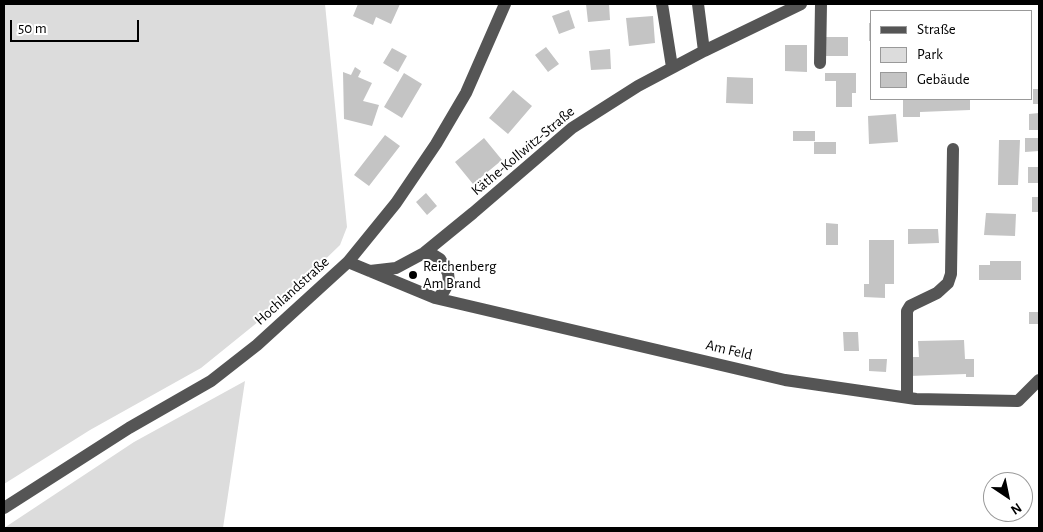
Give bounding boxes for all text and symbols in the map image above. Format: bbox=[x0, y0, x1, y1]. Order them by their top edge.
scale bar bbox=[12, 10, 141, 42]
legend bbox=[870, 10, 1033, 100]
text: 50 m bbox=[18, 21, 47, 36]
text: Straße bbox=[917, 22, 956, 37]
text: Park bbox=[917, 47, 943, 62]
text: Gebäude bbox=[917, 72, 970, 87]
street label: Käthe-Kollwitz-Straße bbox=[468, 103, 578, 199]
street label: Hochlandstraße bbox=[251, 253, 333, 329]
place label: Reichenberg Am Brand bbox=[423, 257, 496, 292]
marker: Reichenberg Am Brand bbox=[407, 269, 419, 281]
street label: Am Feld bbox=[704, 336, 754, 364]
north arrow bbox=[983, 472, 1033, 522]
text: N bbox=[1008, 500, 1024, 517]

